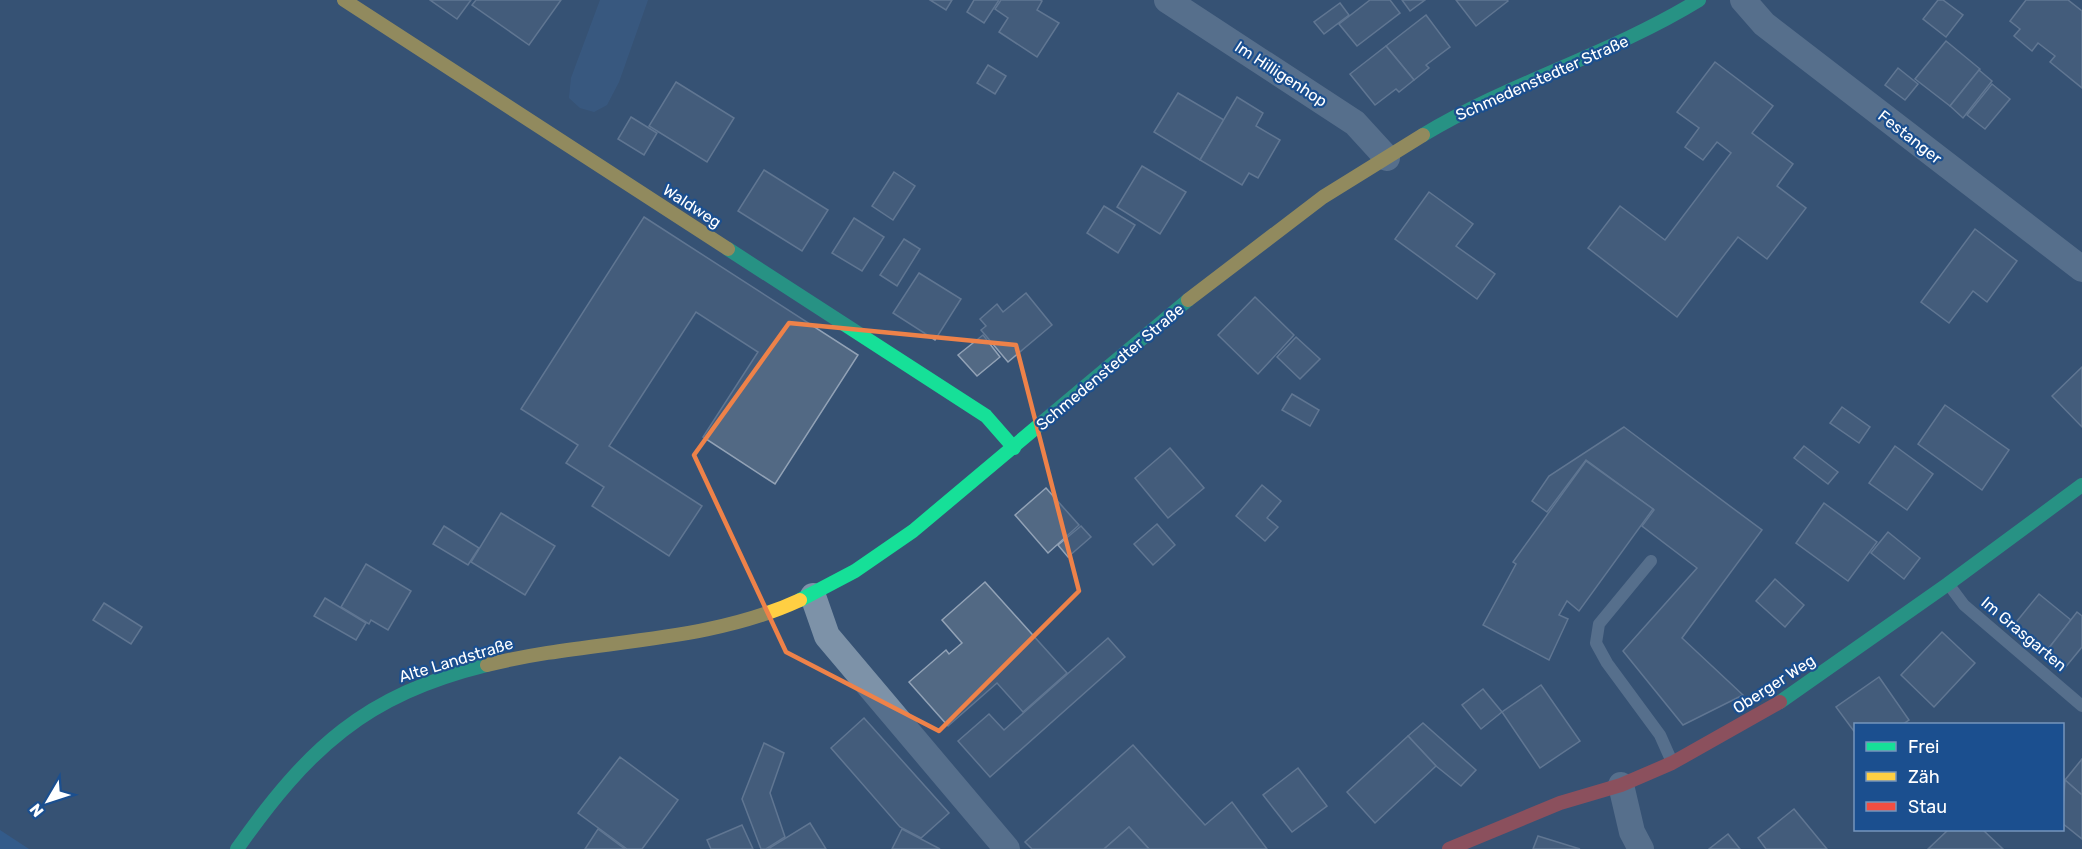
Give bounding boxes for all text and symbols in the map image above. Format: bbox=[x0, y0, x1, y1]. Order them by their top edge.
street label: Schmedenstedter Straße bbox=[1453, 31, 1631, 125]
street label: Im Hilligenhop bbox=[1231, 37, 1331, 111]
street label: Festanger bbox=[1874, 106, 1946, 168]
street label: Waldweg bbox=[659, 180, 725, 232]
street label: Schmedenstedter Straße bbox=[1032, 300, 1188, 434]
street label: Im Grasgarten bbox=[1977, 593, 2071, 675]
street label: Alte Landstraße bbox=[397, 634, 515, 686]
street label: Oberger Weg bbox=[1729, 650, 1819, 718]
legend bbox=[1854, 723, 2064, 831]
text: Frei bbox=[1908, 736, 1939, 758]
text: Zäh bbox=[1908, 766, 1940, 788]
north arrow bbox=[18, 771, 78, 831]
text: Stau bbox=[1908, 796, 1947, 818]
text: N bbox=[26, 800, 48, 821]

